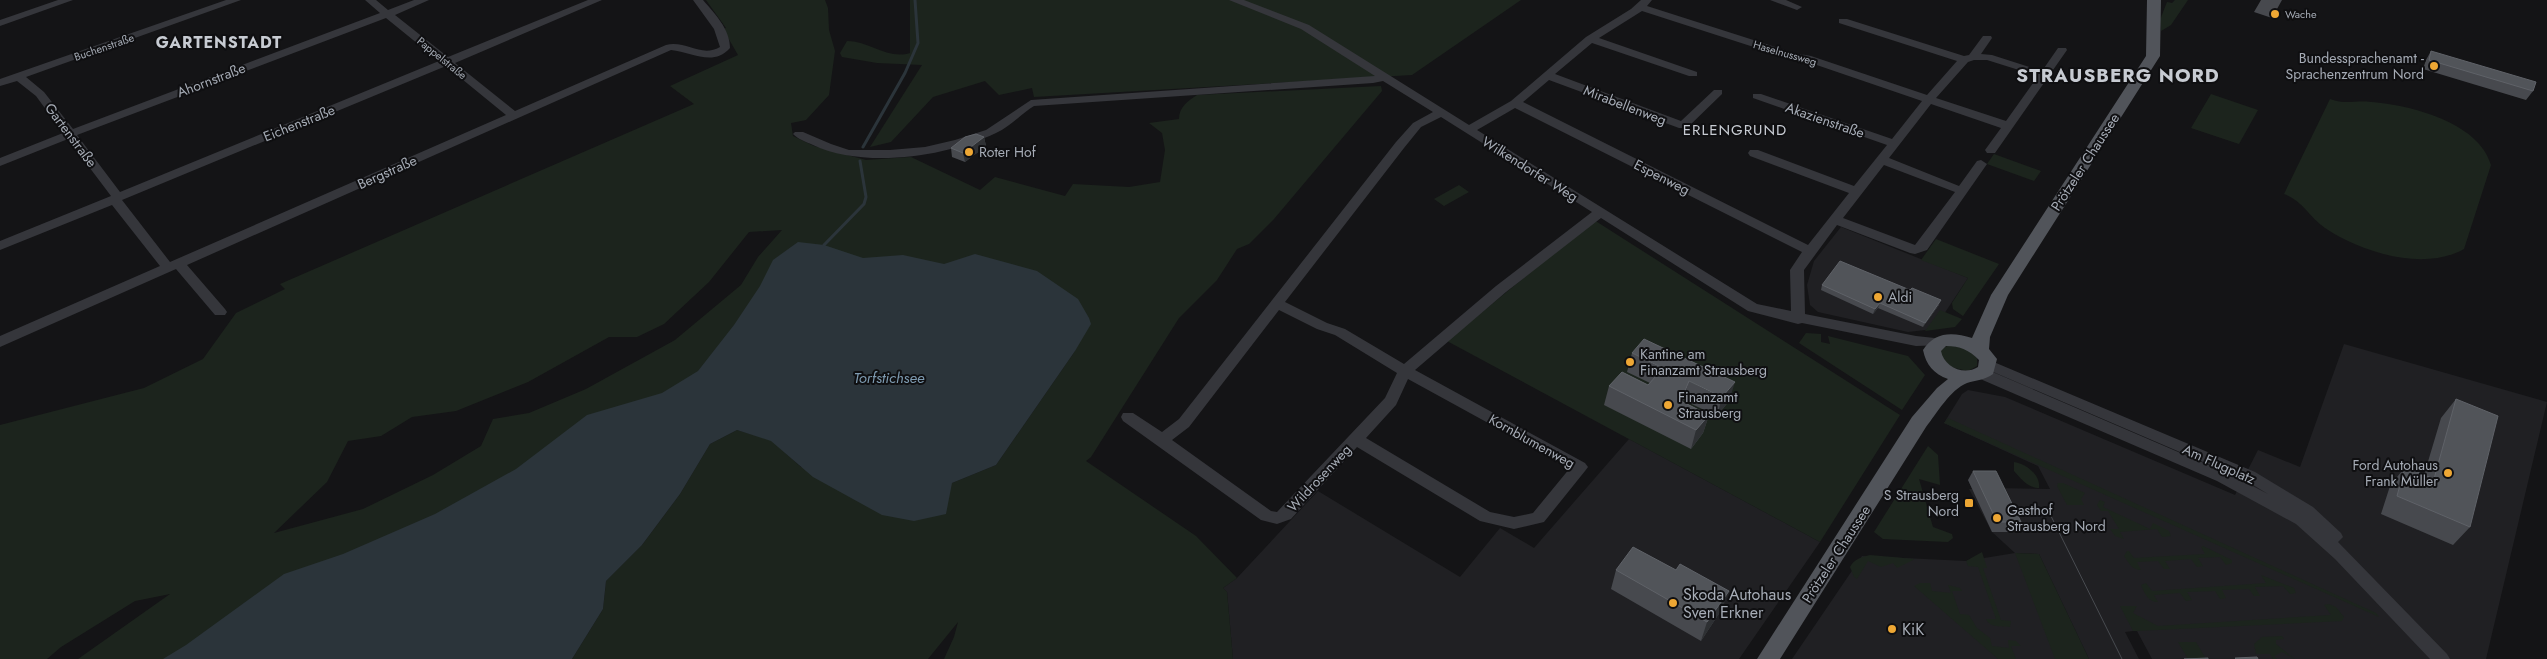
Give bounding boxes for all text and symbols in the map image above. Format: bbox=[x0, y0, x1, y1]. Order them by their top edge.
place label: Wache bbox=[2285, 6, 2317, 22]
marker: Wache bbox=[2269, 8, 2281, 20]
street label: Buchenstraße bbox=[72, 29, 136, 65]
district label: GARTENSTADT bbox=[156, 31, 282, 54]
street label: Pappelstraße bbox=[414, 33, 471, 83]
street label: Haselnussweg bbox=[1751, 36, 1819, 70]
place label: Bundessprachenamt - Sprachenzentrum Nord bbox=[2286, 48, 2424, 84]
street label: Ahornstraße bbox=[174, 58, 248, 102]
marker: Bundessprachenamt - Sprachenzentrum Nord bbox=[2428, 60, 2440, 72]
district label: STRAUSBERG NORD bbox=[2016, 62, 2220, 89]
street label: Mirabellenweg bbox=[1581, 80, 1669, 130]
street label: Akazienstraße bbox=[1783, 97, 1867, 143]
street label: Gartenstraße bbox=[40, 99, 102, 171]
street label: Eichenstraße bbox=[260, 100, 338, 146]
street label: Prötzeler Chaussee bbox=[2046, 109, 2124, 215]
district label: ERLENGRUND bbox=[1683, 119, 1787, 141]
street label: Wilkendorfer Weg bbox=[1478, 131, 1582, 207]
place label: Roter Hof bbox=[979, 142, 1037, 162]
marker: Roter Hof bbox=[963, 146, 975, 158]
street label: Bergstraße bbox=[354, 150, 420, 194]
street label: Espenweg bbox=[1631, 154, 1693, 200]
place label: Aldi bbox=[1888, 287, 1912, 307]
marker: Aldi bbox=[1872, 291, 1884, 303]
place label: Kantine am Finanzamt Strausberg bbox=[1640, 344, 1767, 380]
marker: Kantine am Finanzamt Strausberg bbox=[1624, 356, 1636, 368]
water label: Torfstichsee bbox=[854, 367, 925, 389]
place label: Finanzamt Strausberg bbox=[1678, 387, 1741, 423]
marker: Finanzamt Strausberg bbox=[1662, 399, 1674, 411]
street label: Kornblumenweg bbox=[1485, 409, 1579, 473]
street label: Am Flugplatz bbox=[2179, 439, 2259, 489]
street label: Wildrosenweg bbox=[1283, 440, 1355, 516]
place label: Ford Autohaus Frank Müller bbox=[2352, 455, 2438, 491]
marker: Ford Autohaus Frank Müller bbox=[2442, 467, 2454, 479]
place label: S Strausberg Nord bbox=[1884, 485, 1959, 521]
marker: S Strausberg Nord bbox=[1963, 497, 1975, 509]
place label: Gasthof Strausberg Nord bbox=[2007, 500, 2106, 536]
street label: Prötzeler Chaussee bbox=[1797, 501, 1875, 607]
marker: Gasthof Strausberg Nord bbox=[1991, 512, 2003, 524]
place label: Skoda Autohaus Sven Erkner bbox=[1683, 583, 1791, 624]
marker: Skoda Autohaus Sven Erkner bbox=[1667, 597, 1679, 609]
place label: KiK bbox=[1902, 618, 1924, 641]
marker: KiK bbox=[1886, 623, 1898, 635]

